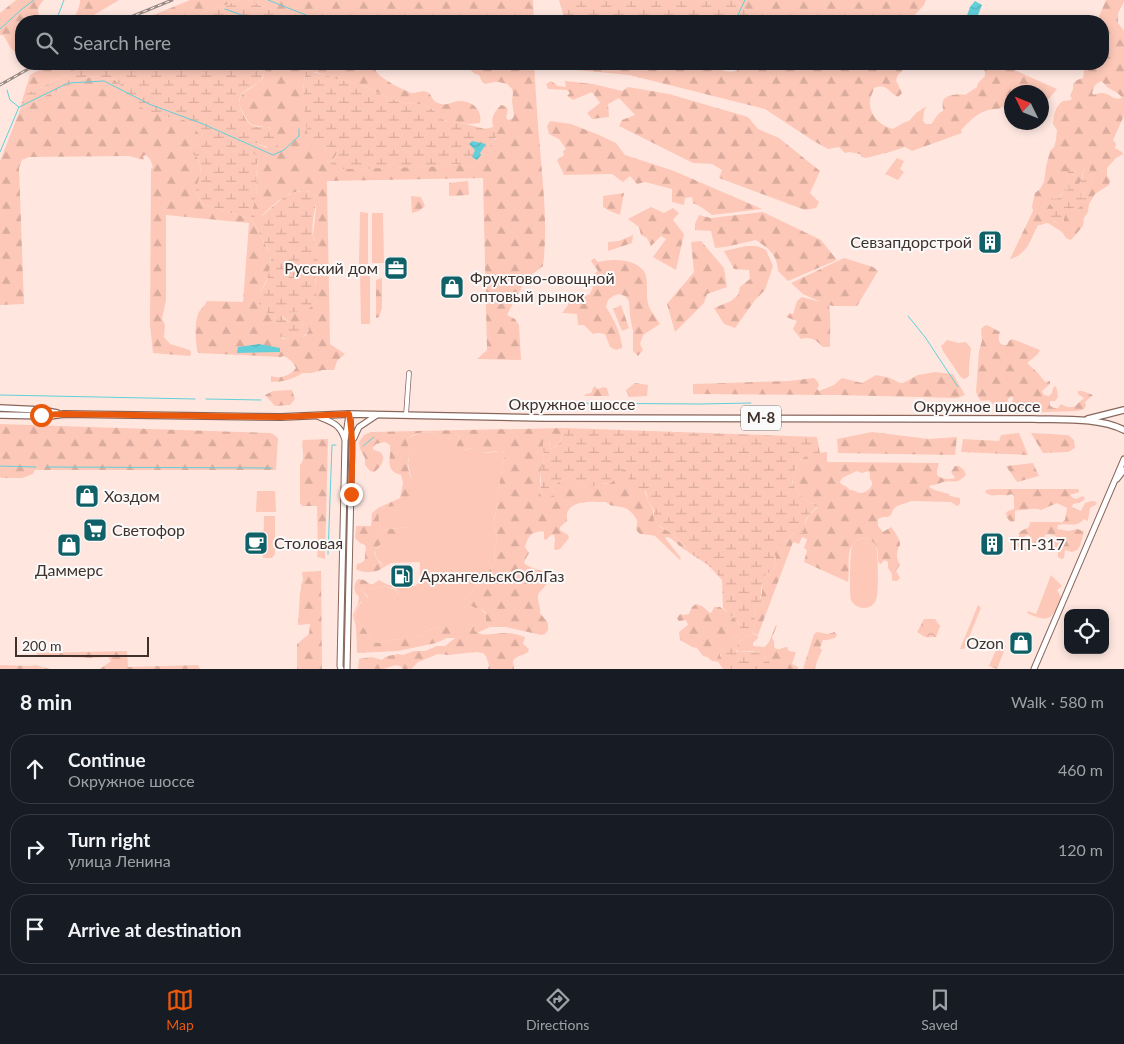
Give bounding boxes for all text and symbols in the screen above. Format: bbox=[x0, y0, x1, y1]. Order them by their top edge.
search box bbox=[15, 15, 1109, 70]
icon: search bbox=[33, 29, 61, 57]
text: Search here bbox=[73, 31, 171, 54]
north arrow bbox=[1004, 85, 1049, 130]
building icon: Севзапдорстрой bbox=[977, 229, 1003, 255]
place label: Севзапдорстрой bbox=[850, 232, 972, 251]
office icon: Русский дом bbox=[383, 255, 409, 281]
place label: Русский дом bbox=[284, 258, 378, 277]
place label: Фруктово-овощной оптовый рынок bbox=[470, 268, 615, 305]
shop icon: Фруктово-овощной оптовый рынок bbox=[439, 274, 465, 300]
street label: Окружное шоссе bbox=[509, 394, 635, 413]
street label: Окружное шоссе bbox=[914, 396, 1040, 415]
route start bbox=[30, 404, 53, 427]
road number: М-8 bbox=[741, 406, 781, 430]
shop icon: Хоздом bbox=[74, 483, 100, 509]
route end bbox=[340, 483, 363, 506]
place label: Хоздом bbox=[104, 486, 160, 505]
supermarket icon: Светофор bbox=[82, 517, 108, 543]
place label: Светофор bbox=[112, 520, 185, 539]
cafe icon: Столовая bbox=[243, 530, 269, 556]
building icon: ТП-317 bbox=[979, 531, 1005, 557]
shop icon: Даммерс bbox=[56, 532, 82, 558]
place label: Столовая bbox=[274, 533, 343, 552]
place label: ТП-317 bbox=[1010, 534, 1065, 553]
place label: Даммерс bbox=[35, 560, 103, 579]
fuel station icon: АрхангельскОблГаз bbox=[389, 563, 415, 589]
place label: АрхангельскОблГаз bbox=[420, 566, 565, 585]
map controls bbox=[1064, 609, 1109, 654]
button: locate bbox=[1064, 609, 1109, 654]
shop icon: Ozon bbox=[1008, 630, 1034, 656]
place label: Ozon bbox=[966, 633, 1004, 652]
scale bar bbox=[15, 634, 149, 657]
text: 200 m bbox=[22, 637, 61, 654]
text: 8 min bbox=[20, 689, 72, 714]
text: Walk · 580 m bbox=[1011, 692, 1104, 711]
text: Continue bbox=[68, 748, 146, 771]
icon: ahead bbox=[21, 755, 49, 783]
text: 460 m bbox=[1058, 760, 1103, 779]
text: Окружное шоссе bbox=[68, 771, 195, 790]
text: Turn right bbox=[68, 828, 150, 851]
icon: right bbox=[21, 835, 49, 863]
text: 120 m bbox=[1058, 840, 1103, 859]
text: улица Ленина bbox=[68, 851, 171, 870]
icon: arrive bbox=[21, 915, 49, 943]
text: Arrive at destination bbox=[68, 918, 241, 941]
tab: Map bbox=[166, 986, 194, 1033]
tab: Directions bbox=[526, 986, 589, 1033]
tab: Saved bbox=[921, 986, 958, 1033]

